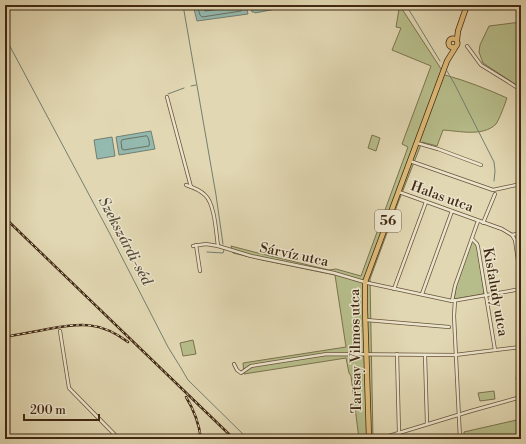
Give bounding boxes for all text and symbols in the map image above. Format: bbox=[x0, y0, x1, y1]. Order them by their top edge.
street label: Halas utca bbox=[408, 177, 477, 217]
water label: Szekszárdi-séd bbox=[94, 193, 157, 289]
road number: 56 bbox=[375, 210, 401, 232]
street label: Sárvíz utca bbox=[258, 239, 331, 271]
street label: Kisfaludy utca bbox=[478, 246, 512, 339]
street label: Tartsay Vilmos utca bbox=[346, 288, 366, 413]
scale bar bbox=[24, 396, 99, 422]
text: 200 m bbox=[30, 403, 66, 418]

